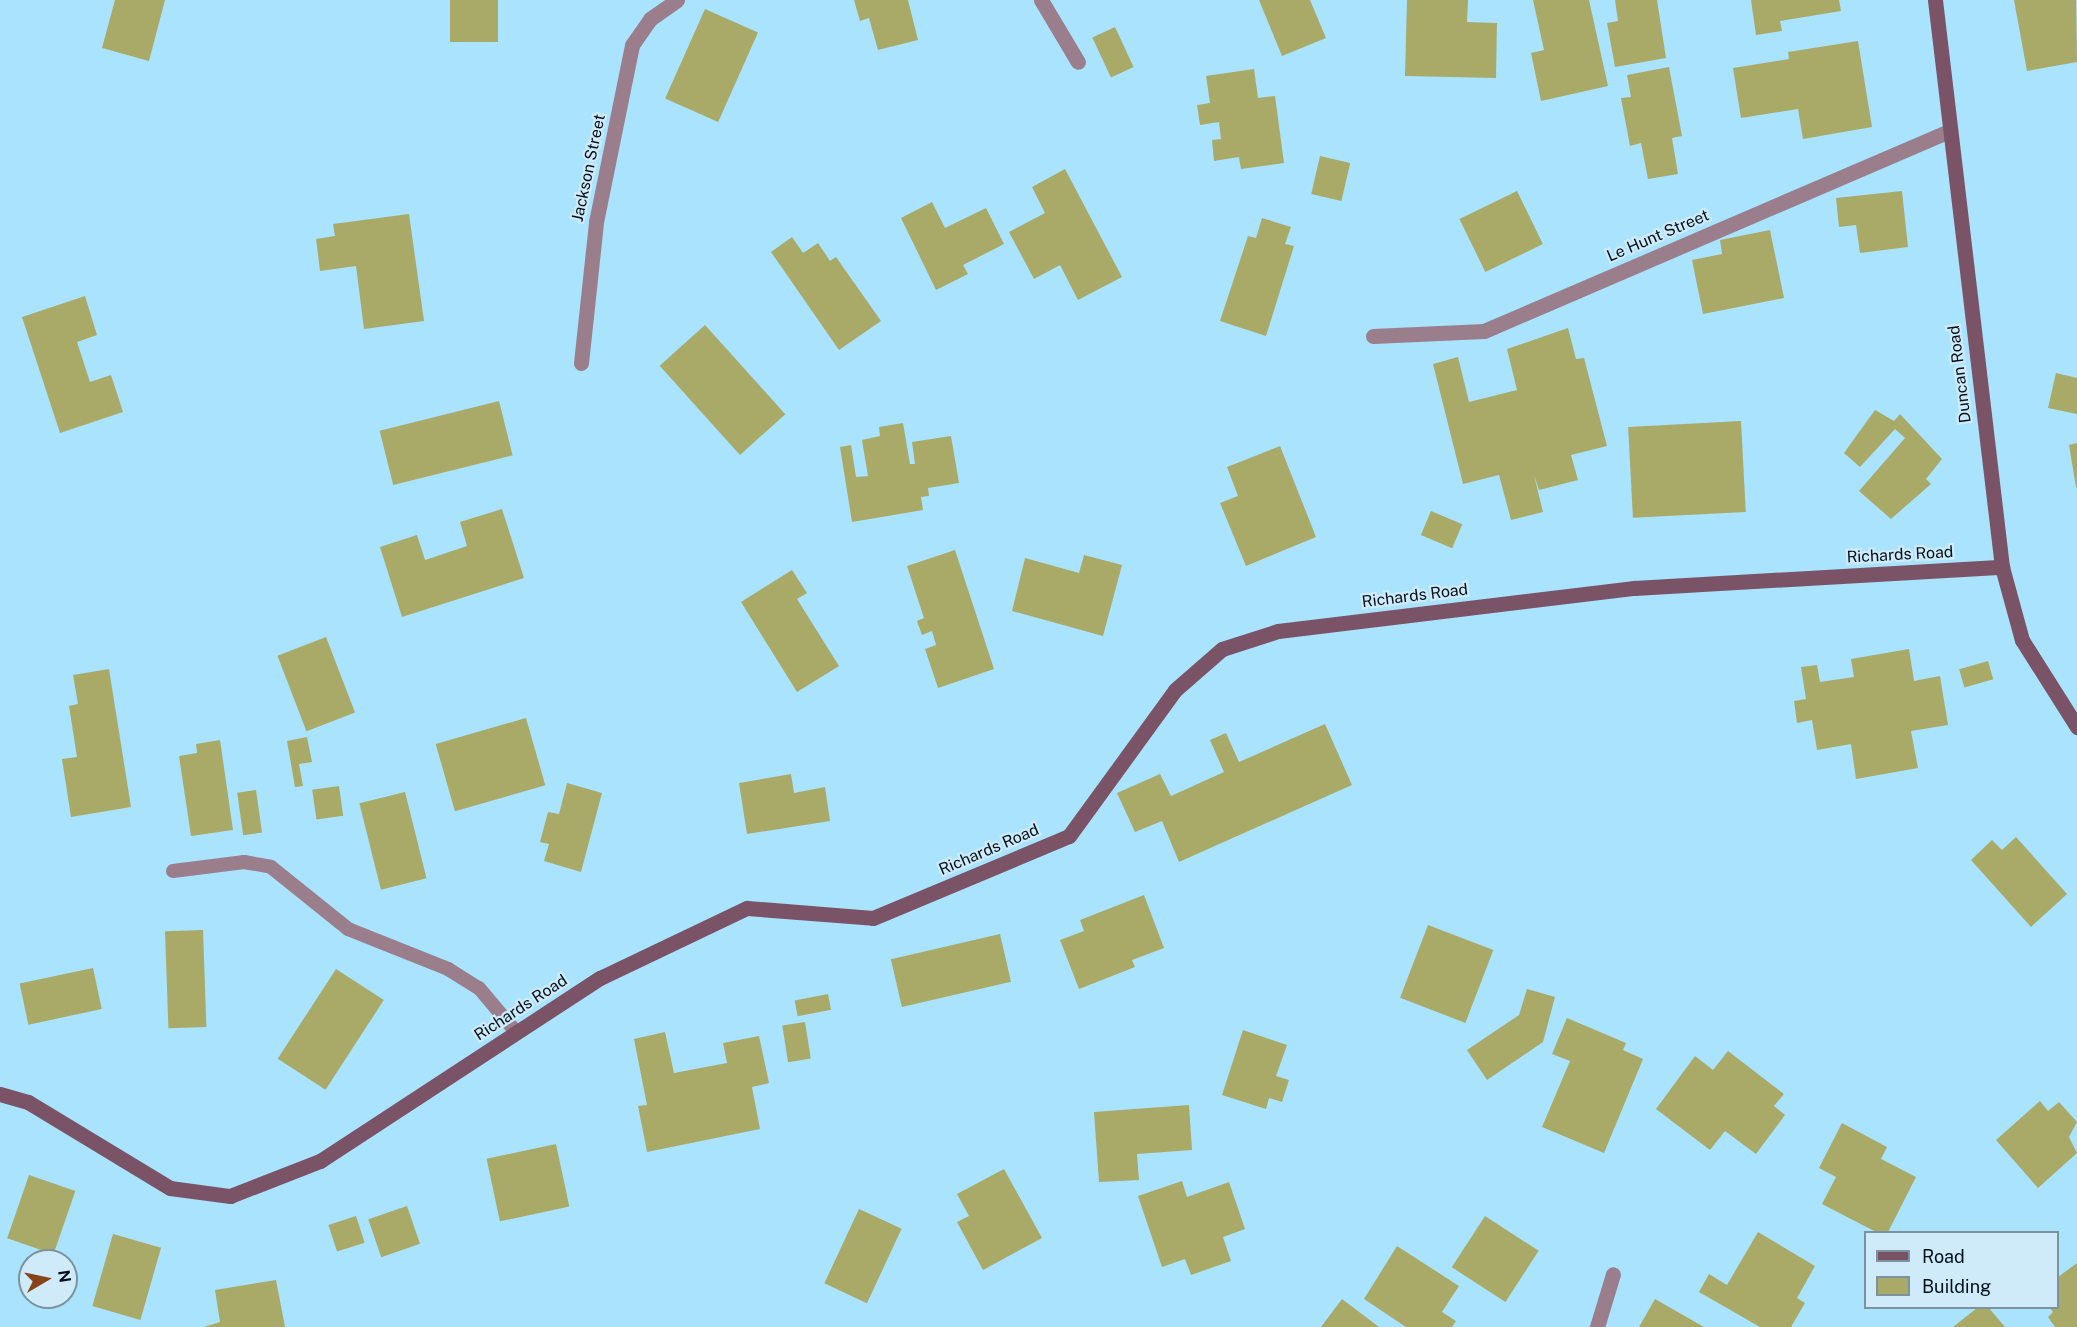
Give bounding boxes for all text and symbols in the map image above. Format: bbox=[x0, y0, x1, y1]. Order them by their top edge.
street label: Jackson Street bbox=[568, 112, 610, 224]
street label: Le Hunt Street bbox=[1604, 206, 1712, 266]
street label: Duncan Road bbox=[1944, 324, 1976, 424]
street label: Richards Road bbox=[1846, 543, 1954, 567]
street label: Richards Road bbox=[1361, 580, 1469, 612]
street label: Richards Road bbox=[936, 820, 1042, 880]
street label: Richards Road bbox=[471, 971, 571, 1045]
legend bbox=[1864, 1231, 2059, 1309]
text: Road bbox=[1922, 1246, 1965, 1267]
north arrow bbox=[18, 1249, 78, 1309]
text: N bbox=[54, 1269, 75, 1284]
text: Building bbox=[1922, 1276, 1991, 1297]

